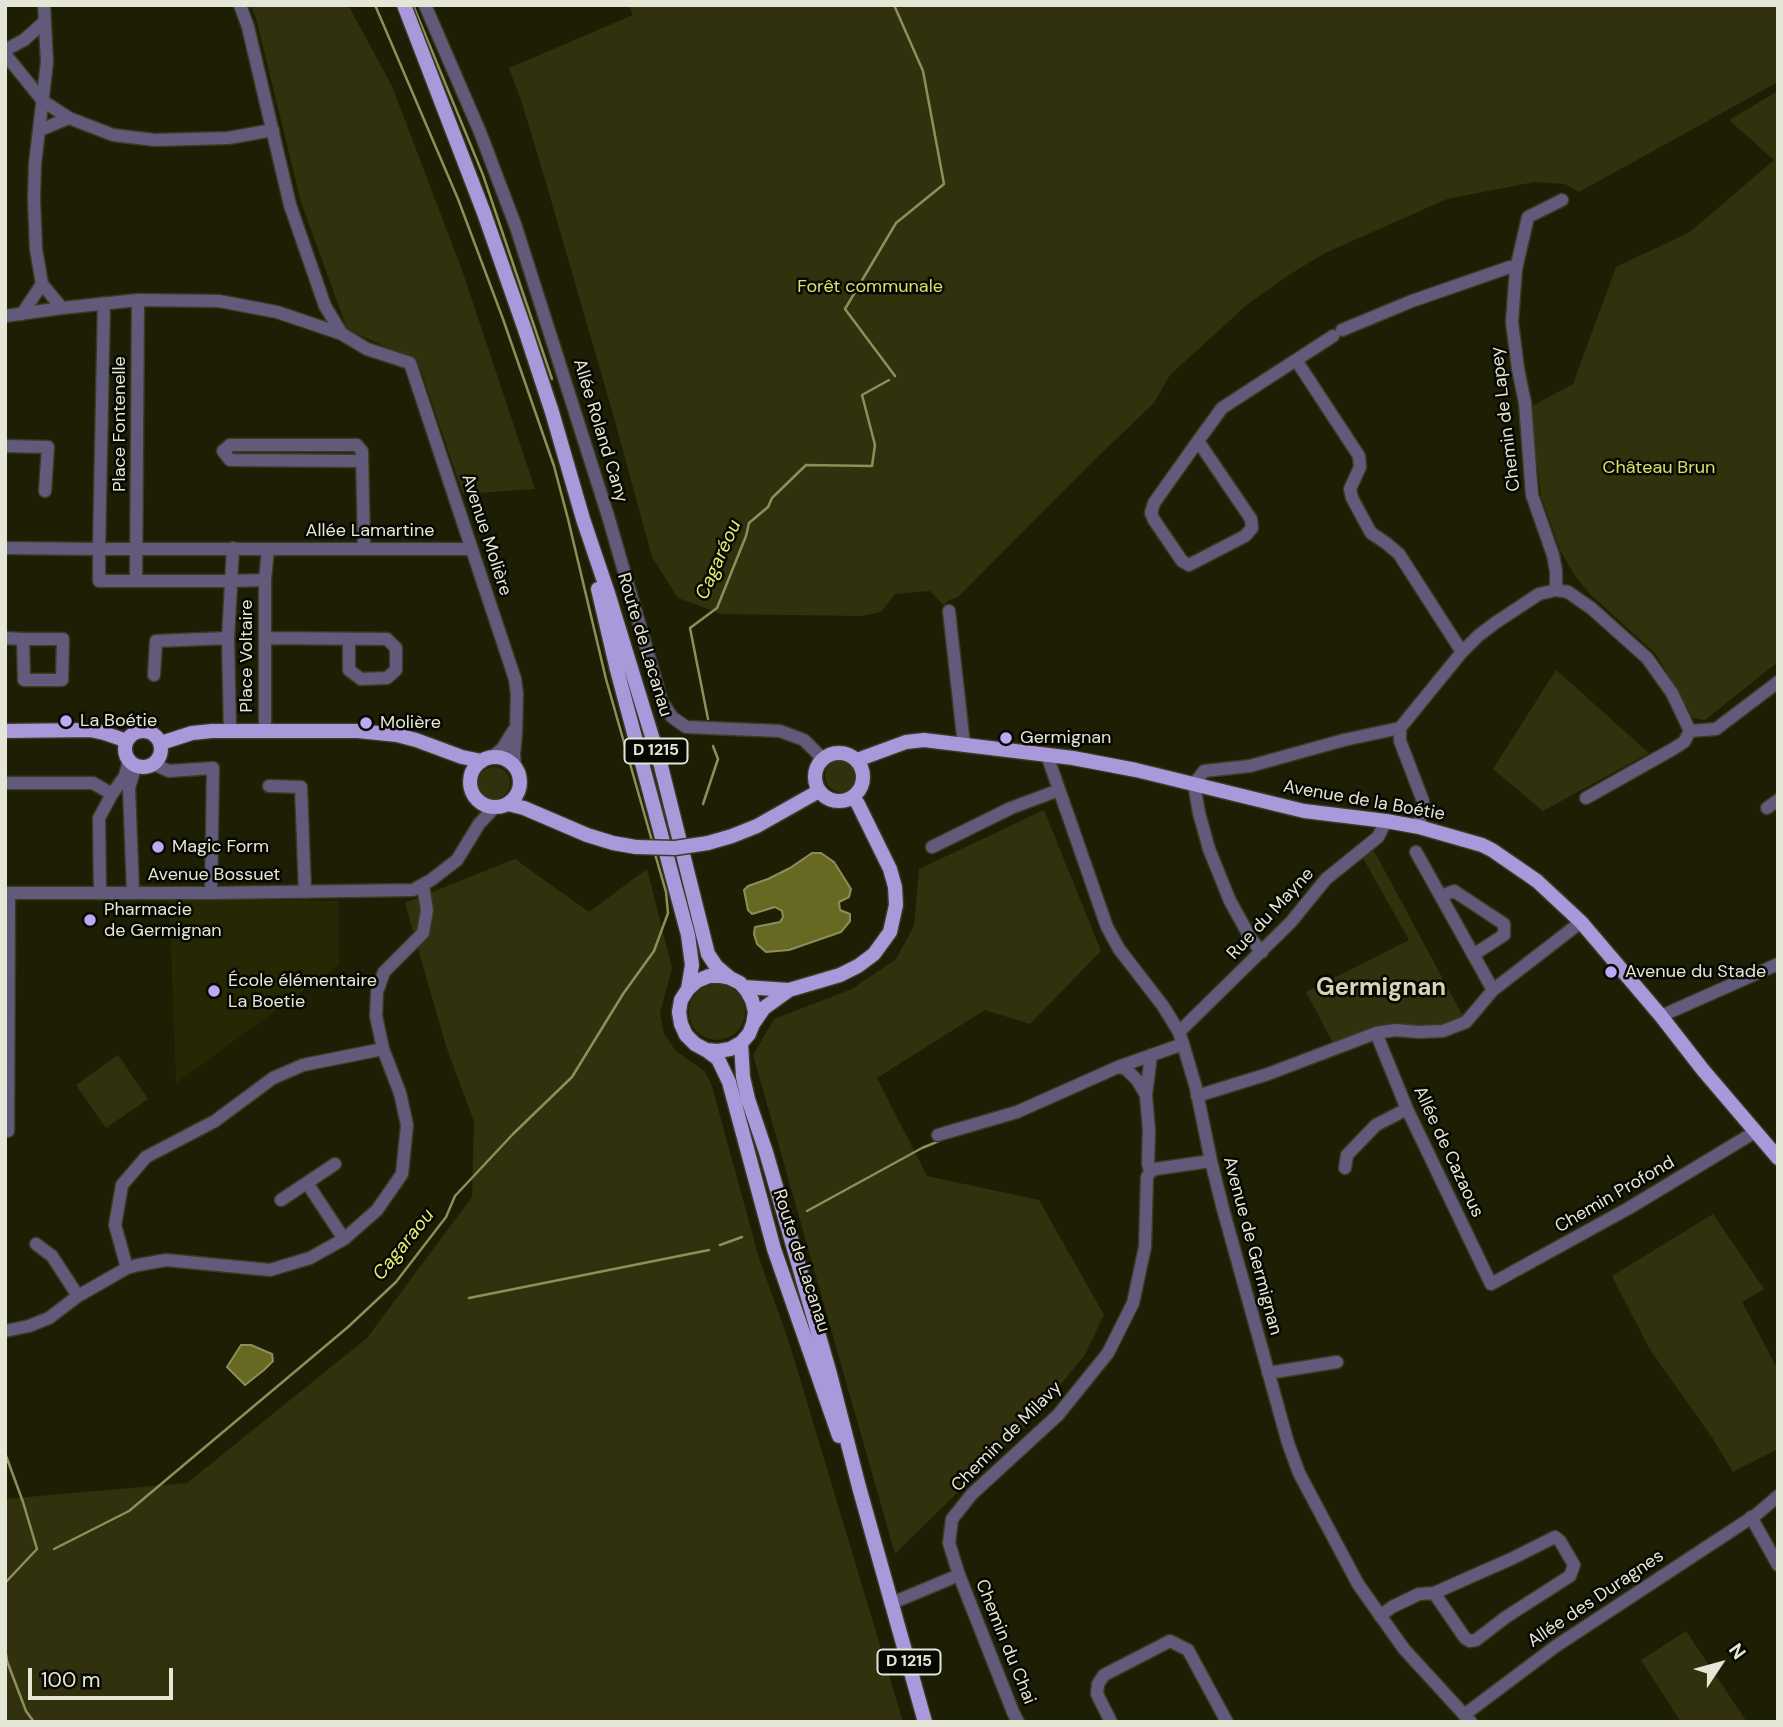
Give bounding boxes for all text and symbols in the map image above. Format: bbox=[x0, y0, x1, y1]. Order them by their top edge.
park label: Forêt communale bbox=[797, 276, 943, 298]
street label: Chemin de Lapey bbox=[1486, 345, 1526, 493]
street label: Place Fontenelle bbox=[109, 356, 131, 492]
street label: Allée Roland Cany bbox=[568, 357, 632, 505]
park label: Château Brun bbox=[1603, 457, 1715, 479]
street label: Avenue Molière bbox=[456, 471, 516, 599]
water label: Cagaréou bbox=[691, 517, 747, 603]
street label: Allée Lamartine bbox=[306, 520, 434, 542]
street label: Route de Lacanau bbox=[612, 571, 676, 719]
street label: Place Voltaire bbox=[236, 600, 258, 712]
place label: La Boétie bbox=[80, 710, 157, 732]
place label: Molière bbox=[380, 712, 441, 734]
marker: La Boétie bbox=[58, 713, 74, 729]
marker: Molière bbox=[358, 715, 374, 731]
place label: Germignan bbox=[1020, 727, 1111, 749]
marker: Germignan bbox=[998, 730, 1014, 746]
road number: D 1215 bbox=[624, 738, 688, 764]
street label: Avenue de la Boétie bbox=[1281, 776, 1447, 826]
place label: Magic Form bbox=[172, 836, 269, 858]
marker: Magic Form bbox=[150, 839, 166, 855]
street label: Avenue Bossuet bbox=[148, 864, 280, 886]
street label: Rue du Mayne bbox=[1223, 864, 1319, 964]
place label: Pharmacie de Germignan bbox=[104, 899, 222, 942]
marker: Pharmacie de Germignan bbox=[82, 912, 98, 928]
place label: Avenue du Stade bbox=[1625, 961, 1766, 983]
marker: Avenue du Stade bbox=[1603, 964, 1619, 980]
place label: École élémentaire La Boetie bbox=[228, 970, 377, 1012]
district label: Germignan bbox=[1316, 975, 1446, 1003]
marker: École élémentaire La Boetie bbox=[206, 983, 222, 999]
street label: Allée de Cazaous bbox=[1408, 1083, 1488, 1221]
street label: Chemin Profond bbox=[1551, 1152, 1679, 1238]
street label: Avenue de Germignan bbox=[1218, 1155, 1286, 1337]
street label: Route de Lacanau bbox=[768, 1187, 834, 1335]
water label: Cagaraou bbox=[368, 1205, 440, 1285]
street label: Chemin de Milavy bbox=[947, 1377, 1067, 1497]
street label: Allée des Duragnes bbox=[1524, 1545, 1668, 1653]
street label: Chemin du Chai bbox=[970, 1576, 1040, 1708]
north arrow bbox=[1685, 1629, 1755, 1699]
text: N bbox=[1723, 1638, 1752, 1664]
road number: D 1215 bbox=[878, 1650, 940, 1674]
scale bar bbox=[32, 1654, 177, 1698]
text: 100 m bbox=[41, 1666, 101, 1694]

